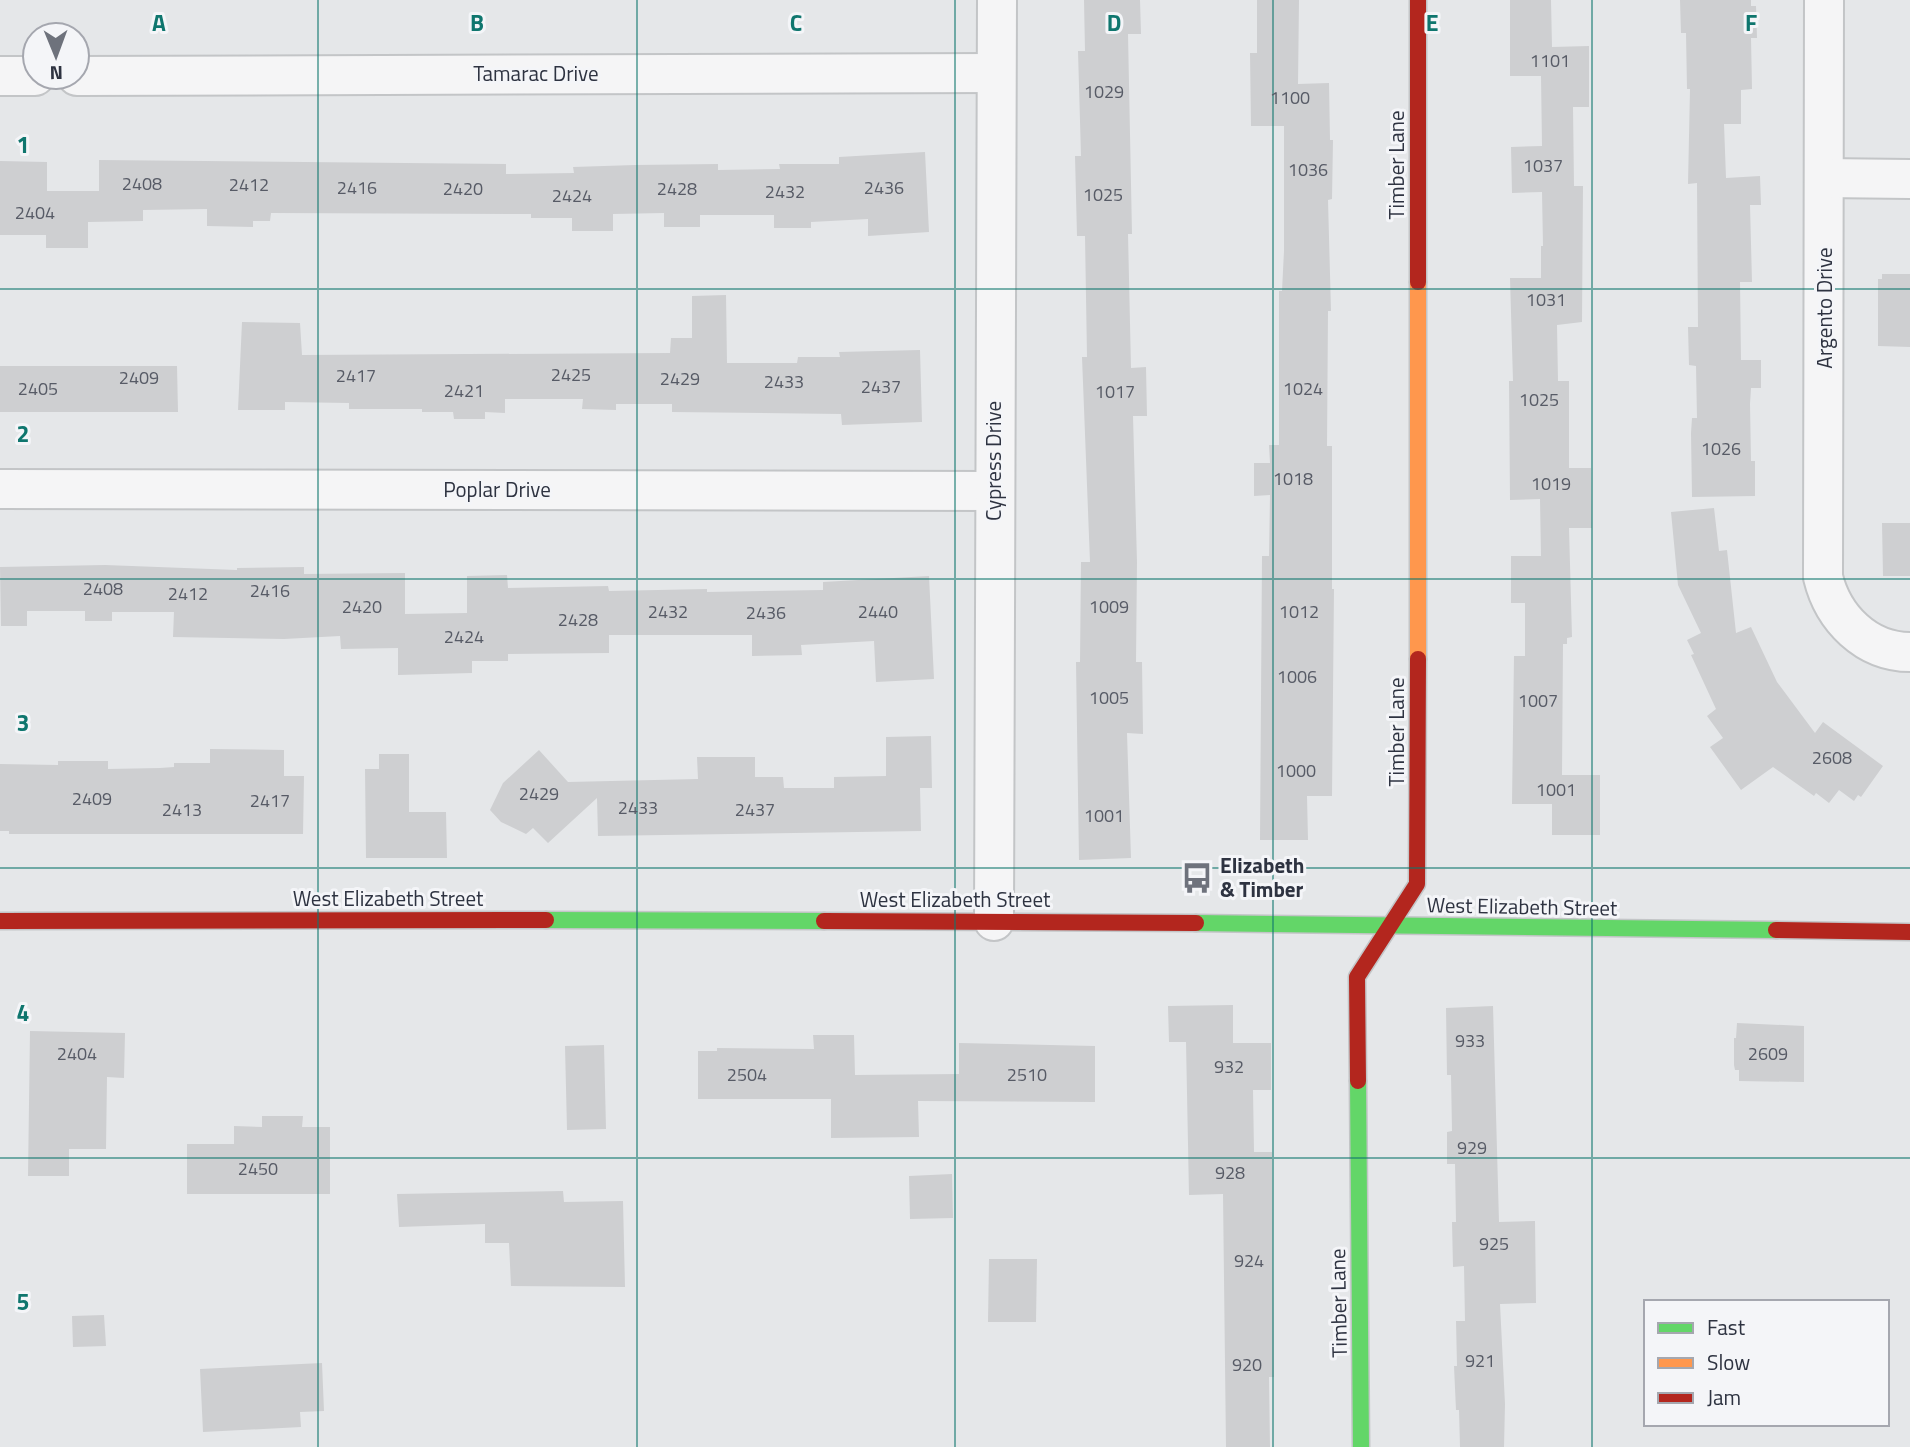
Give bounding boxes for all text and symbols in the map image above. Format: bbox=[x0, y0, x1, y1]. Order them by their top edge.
text: A bbox=[152, 5, 166, 40]
text: B bbox=[470, 5, 484, 40]
text: C bbox=[790, 5, 802, 40]
text: D bbox=[1107, 5, 1121, 40]
text: E bbox=[1426, 5, 1438, 40]
text: F bbox=[1745, 5, 1757, 40]
north arrow bbox=[21, 21, 91, 91]
house number: 1101 bbox=[1530, 47, 1570, 74]
street label: Tamarac Drive bbox=[473, 57, 599, 89]
text: N bbox=[49, 59, 63, 88]
house number: 1029 bbox=[1084, 78, 1124, 105]
house number: 1100 bbox=[1270, 84, 1310, 111]
street label: Timber Lane bbox=[1380, 110, 1412, 220]
text: 1 bbox=[17, 127, 29, 162]
house number: 1037 bbox=[1523, 152, 1563, 179]
house number: 1036 bbox=[1288, 156, 1328, 183]
house number: 2408 bbox=[122, 170, 162, 197]
house number: 2412 bbox=[229, 171, 269, 198]
house number: 2416 bbox=[337, 174, 377, 201]
house number: 2436 bbox=[864, 174, 904, 201]
house number: 2420 bbox=[443, 175, 483, 202]
house number: 2428 bbox=[657, 175, 697, 202]
house number: 2432 bbox=[765, 178, 805, 205]
house number: 1025 bbox=[1083, 181, 1123, 208]
house number: 2424 bbox=[552, 182, 592, 209]
house number: 2404 bbox=[15, 199, 55, 226]
street label: Argento Drive bbox=[1808, 247, 1840, 369]
house number: 1031 bbox=[1526, 286, 1566, 313]
house number: 2425 bbox=[551, 361, 591, 388]
house number: 2417 bbox=[336, 362, 376, 389]
house number: 2409 bbox=[119, 364, 159, 391]
house number: 2429 bbox=[660, 365, 700, 392]
house number: 2433 bbox=[764, 368, 804, 395]
house number: 2437 bbox=[861, 373, 901, 400]
house number: 2405 bbox=[18, 375, 58, 402]
house number: 1024 bbox=[1283, 375, 1323, 402]
house number: 2421 bbox=[444, 377, 484, 404]
house number: 1017 bbox=[1095, 378, 1135, 405]
house number: 1025 bbox=[1519, 386, 1559, 413]
street label: Cypress Drive bbox=[977, 401, 1009, 521]
text: 2 bbox=[17, 416, 29, 451]
house number: 1026 bbox=[1701, 435, 1741, 462]
house number: 1018 bbox=[1273, 465, 1313, 492]
house number: 1019 bbox=[1531, 470, 1571, 497]
street label: Poplar Drive bbox=[443, 473, 551, 505]
house number: 2408 bbox=[83, 575, 123, 602]
house number: 2416 bbox=[250, 577, 290, 604]
house number: 2412 bbox=[168, 580, 208, 607]
house number: 2420 bbox=[342, 593, 382, 620]
house number: 1009 bbox=[1089, 593, 1129, 620]
house number: 2432 bbox=[648, 598, 688, 625]
house number: 2440 bbox=[858, 598, 898, 625]
house number: 1012 bbox=[1279, 598, 1319, 625]
house number: 2436 bbox=[746, 599, 786, 626]
house number: 2428 bbox=[558, 606, 598, 633]
house number: 2424 bbox=[444, 623, 484, 650]
house number: 1006 bbox=[1277, 663, 1317, 690]
street label: Timber Lane bbox=[1380, 677, 1412, 787]
house number: 1005 bbox=[1089, 684, 1129, 711]
house number: 1007 bbox=[1518, 687, 1558, 714]
text: 3 bbox=[17, 705, 29, 740]
house number: 2608 bbox=[1812, 744, 1852, 771]
house number: 1000 bbox=[1276, 757, 1316, 784]
house number: 1001 bbox=[1536, 776, 1576, 803]
house number: 2429 bbox=[519, 780, 559, 807]
house number: 2409 bbox=[72, 785, 112, 812]
house number: 2417 bbox=[250, 787, 290, 814]
house number: 2433 bbox=[618, 794, 658, 821]
house number: 2413 bbox=[162, 796, 202, 823]
house number: 2437 bbox=[735, 796, 775, 823]
house number: 1001 bbox=[1084, 802, 1124, 829]
place label: Elizabeth & Timber bbox=[1220, 849, 1304, 905]
bus stop icon: Elizabeth & Timber bbox=[1180, 861, 1214, 895]
street label: West Elizabeth Street bbox=[293, 882, 484, 914]
street label: West Elizabeth Street bbox=[860, 883, 1051, 915]
street label: West Elizabeth Street bbox=[1426, 888, 1618, 924]
text: 4 bbox=[17, 995, 29, 1030]
house number: 933 bbox=[1455, 1027, 1485, 1054]
house number: 2404 bbox=[57, 1040, 97, 1067]
house number: 2609 bbox=[1748, 1040, 1788, 1067]
house number: 932 bbox=[1214, 1053, 1244, 1080]
house number: 2504 bbox=[727, 1061, 767, 1088]
house number: 2510 bbox=[1007, 1061, 1047, 1088]
house number: 929 bbox=[1457, 1134, 1487, 1161]
house number: 2450 bbox=[238, 1155, 278, 1182]
house number: 928 bbox=[1215, 1159, 1245, 1186]
house number: 925 bbox=[1479, 1230, 1509, 1257]
house number: 924 bbox=[1234, 1247, 1264, 1274]
street label: Timber Lane bbox=[1321, 1248, 1355, 1358]
text: 5 bbox=[17, 1284, 29, 1319]
legend bbox=[1644, 1300, 1889, 1426]
text: Fast bbox=[1707, 1311, 1746, 1343]
text: Slow bbox=[1707, 1346, 1750, 1378]
house number: 921 bbox=[1465, 1347, 1495, 1374]
house number: 920 bbox=[1232, 1351, 1262, 1378]
text: Jam bbox=[1707, 1381, 1741, 1413]

